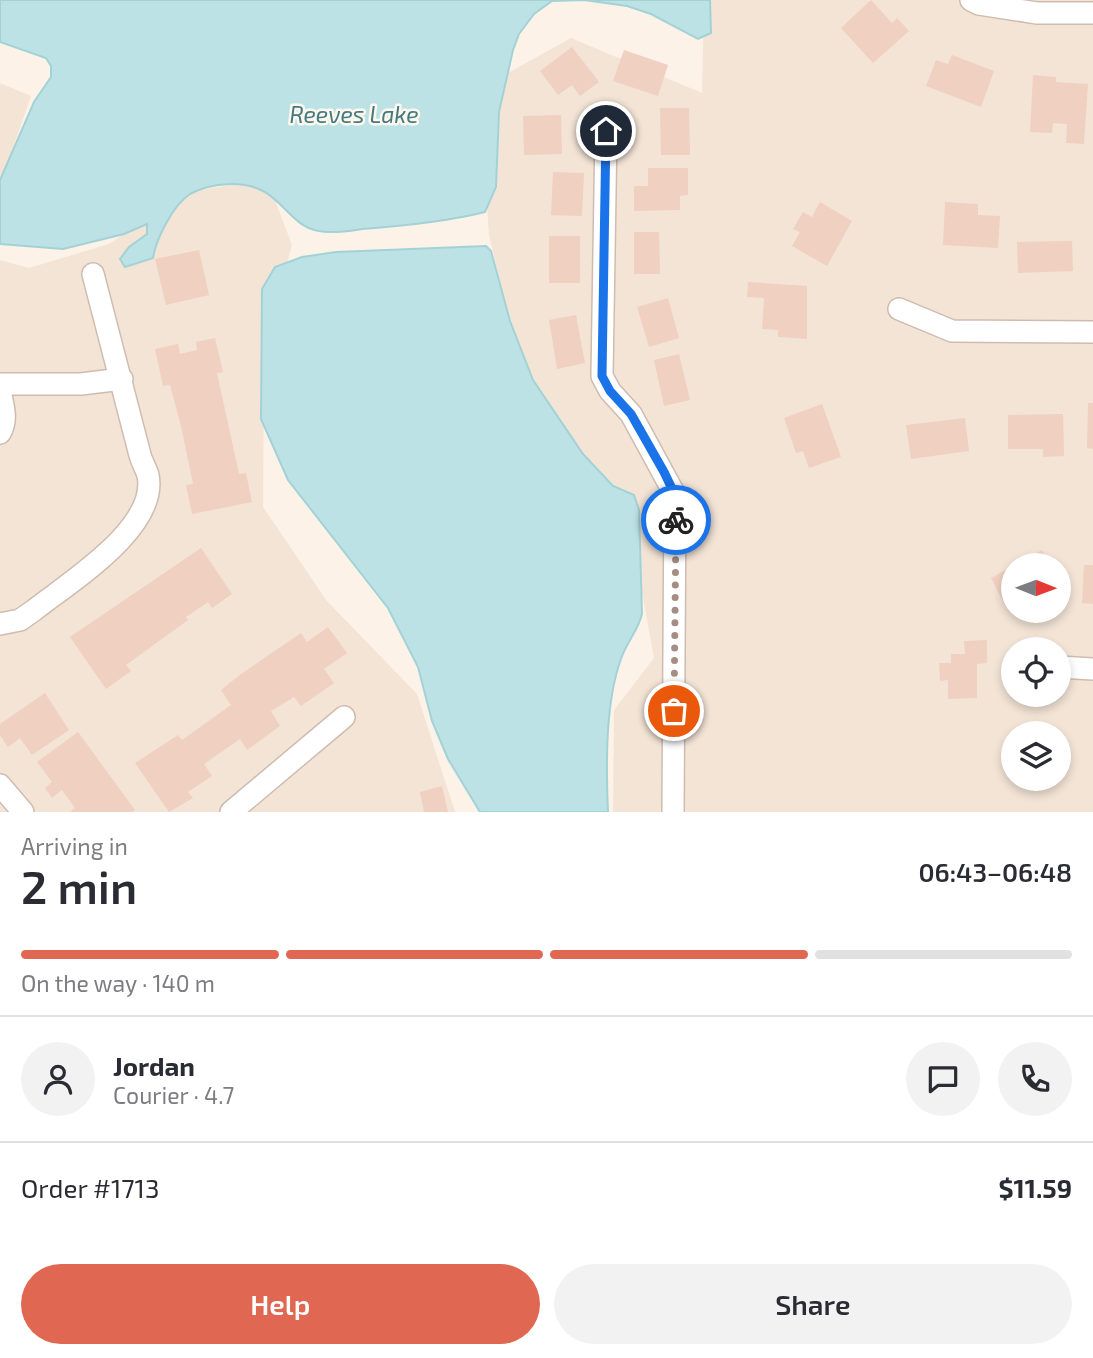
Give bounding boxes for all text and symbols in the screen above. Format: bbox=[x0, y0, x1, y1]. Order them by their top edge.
water label: Reeves Lake bbox=[289, 100, 419, 128]
pin bbox=[576, 101, 636, 161]
icon: home bbox=[587, 112, 625, 150]
courier bbox=[641, 485, 711, 555]
icon: bike bbox=[657, 501, 695, 539]
north arrow bbox=[1001, 553, 1071, 623]
map controls bbox=[1001, 553, 1071, 791]
button: locate bbox=[1001, 637, 1071, 707]
pin bbox=[644, 681, 704, 741]
icon: bag bbox=[655, 692, 693, 730]
button: layers bbox=[1001, 721, 1071, 791]
text: Arriving in bbox=[21, 832, 128, 860]
text: 06:43–06:48 bbox=[918, 856, 1072, 887]
text: 2 min bbox=[21, 858, 137, 913]
text: On the way · 140 m bbox=[21, 969, 215, 997]
button: person bbox=[21, 1042, 95, 1116]
button: chat bbox=[906, 1042, 980, 1116]
button: phone bbox=[998, 1042, 1072, 1116]
text: Jordan bbox=[113, 1050, 195, 1081]
text: Courier · 4.7 bbox=[113, 1081, 234, 1109]
text: Order #1713 bbox=[21, 1172, 159, 1203]
text: $11.59 bbox=[998, 1172, 1072, 1203]
button: Help bbox=[21, 1264, 540, 1344]
button: Share bbox=[554, 1264, 1072, 1344]

